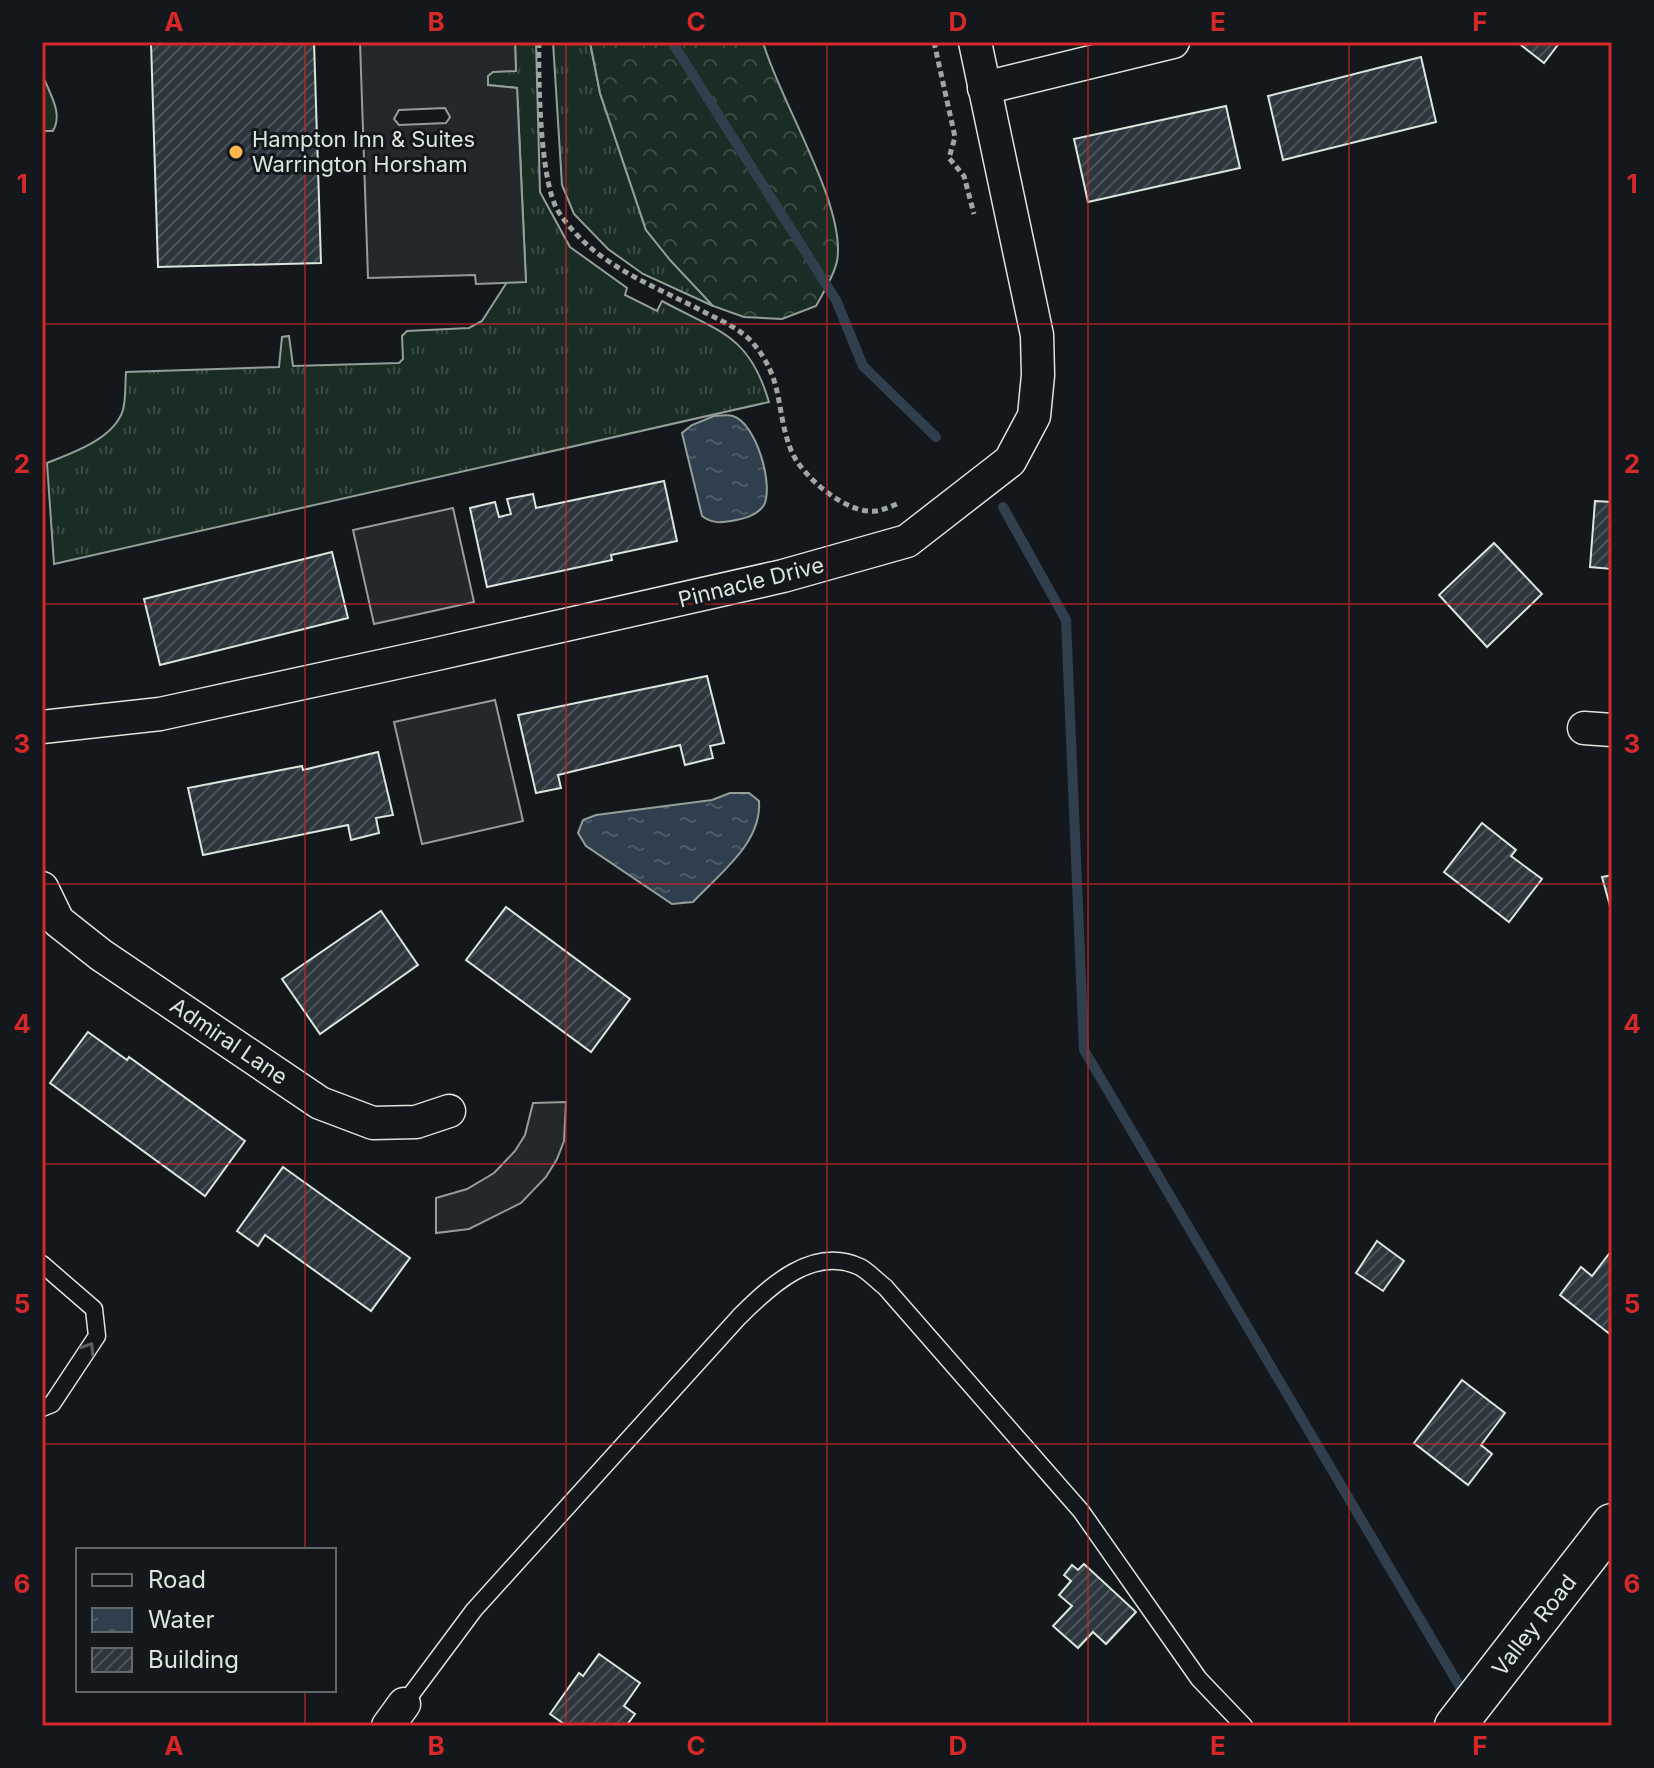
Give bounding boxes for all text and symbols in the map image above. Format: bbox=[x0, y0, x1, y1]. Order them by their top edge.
text: A bbox=[164, 6, 184, 37]
text: B bbox=[427, 6, 445, 37]
text: C bbox=[686, 6, 706, 37]
text: D bbox=[949, 6, 967, 37]
text: E bbox=[1210, 6, 1226, 37]
text: F bbox=[1472, 6, 1488, 37]
place label: Hampton Inn & Suites Warrington Horsham bbox=[252, 126, 475, 177]
marker: Hampton Inn & Suites Warrington Horsham bbox=[227, 143, 245, 161]
text: 1 bbox=[16, 168, 28, 199]
text: 1 bbox=[1626, 168, 1638, 199]
text: 2 bbox=[14, 448, 30, 479]
text: 2 bbox=[1624, 448, 1640, 479]
street label: Pinnacle Drive bbox=[675, 551, 827, 613]
text: 3 bbox=[14, 728, 30, 759]
text: 3 bbox=[1624, 728, 1640, 759]
street label: Admiral Lane bbox=[165, 992, 293, 1090]
text: 4 bbox=[13, 1008, 31, 1039]
text: 4 bbox=[1623, 1008, 1641, 1039]
text: 5 bbox=[14, 1288, 30, 1319]
text: 5 bbox=[1624, 1288, 1640, 1319]
one-way arrow bbox=[79, 1342, 94, 1357]
legend bbox=[76, 1548, 336, 1692]
text: Road bbox=[148, 1565, 206, 1594]
text: 6 bbox=[14, 1568, 30, 1599]
text: 6 bbox=[1624, 1568, 1640, 1599]
street label: Valley Road bbox=[1486, 1569, 1582, 1681]
text: Water bbox=[148, 1605, 215, 1634]
text: Building bbox=[148, 1645, 239, 1674]
text: A bbox=[164, 1730, 184, 1761]
text: B bbox=[427, 1730, 445, 1761]
text: C bbox=[686, 1730, 706, 1761]
text: D bbox=[949, 1730, 967, 1761]
text: E bbox=[1210, 1730, 1226, 1761]
text: F bbox=[1472, 1730, 1488, 1761]

